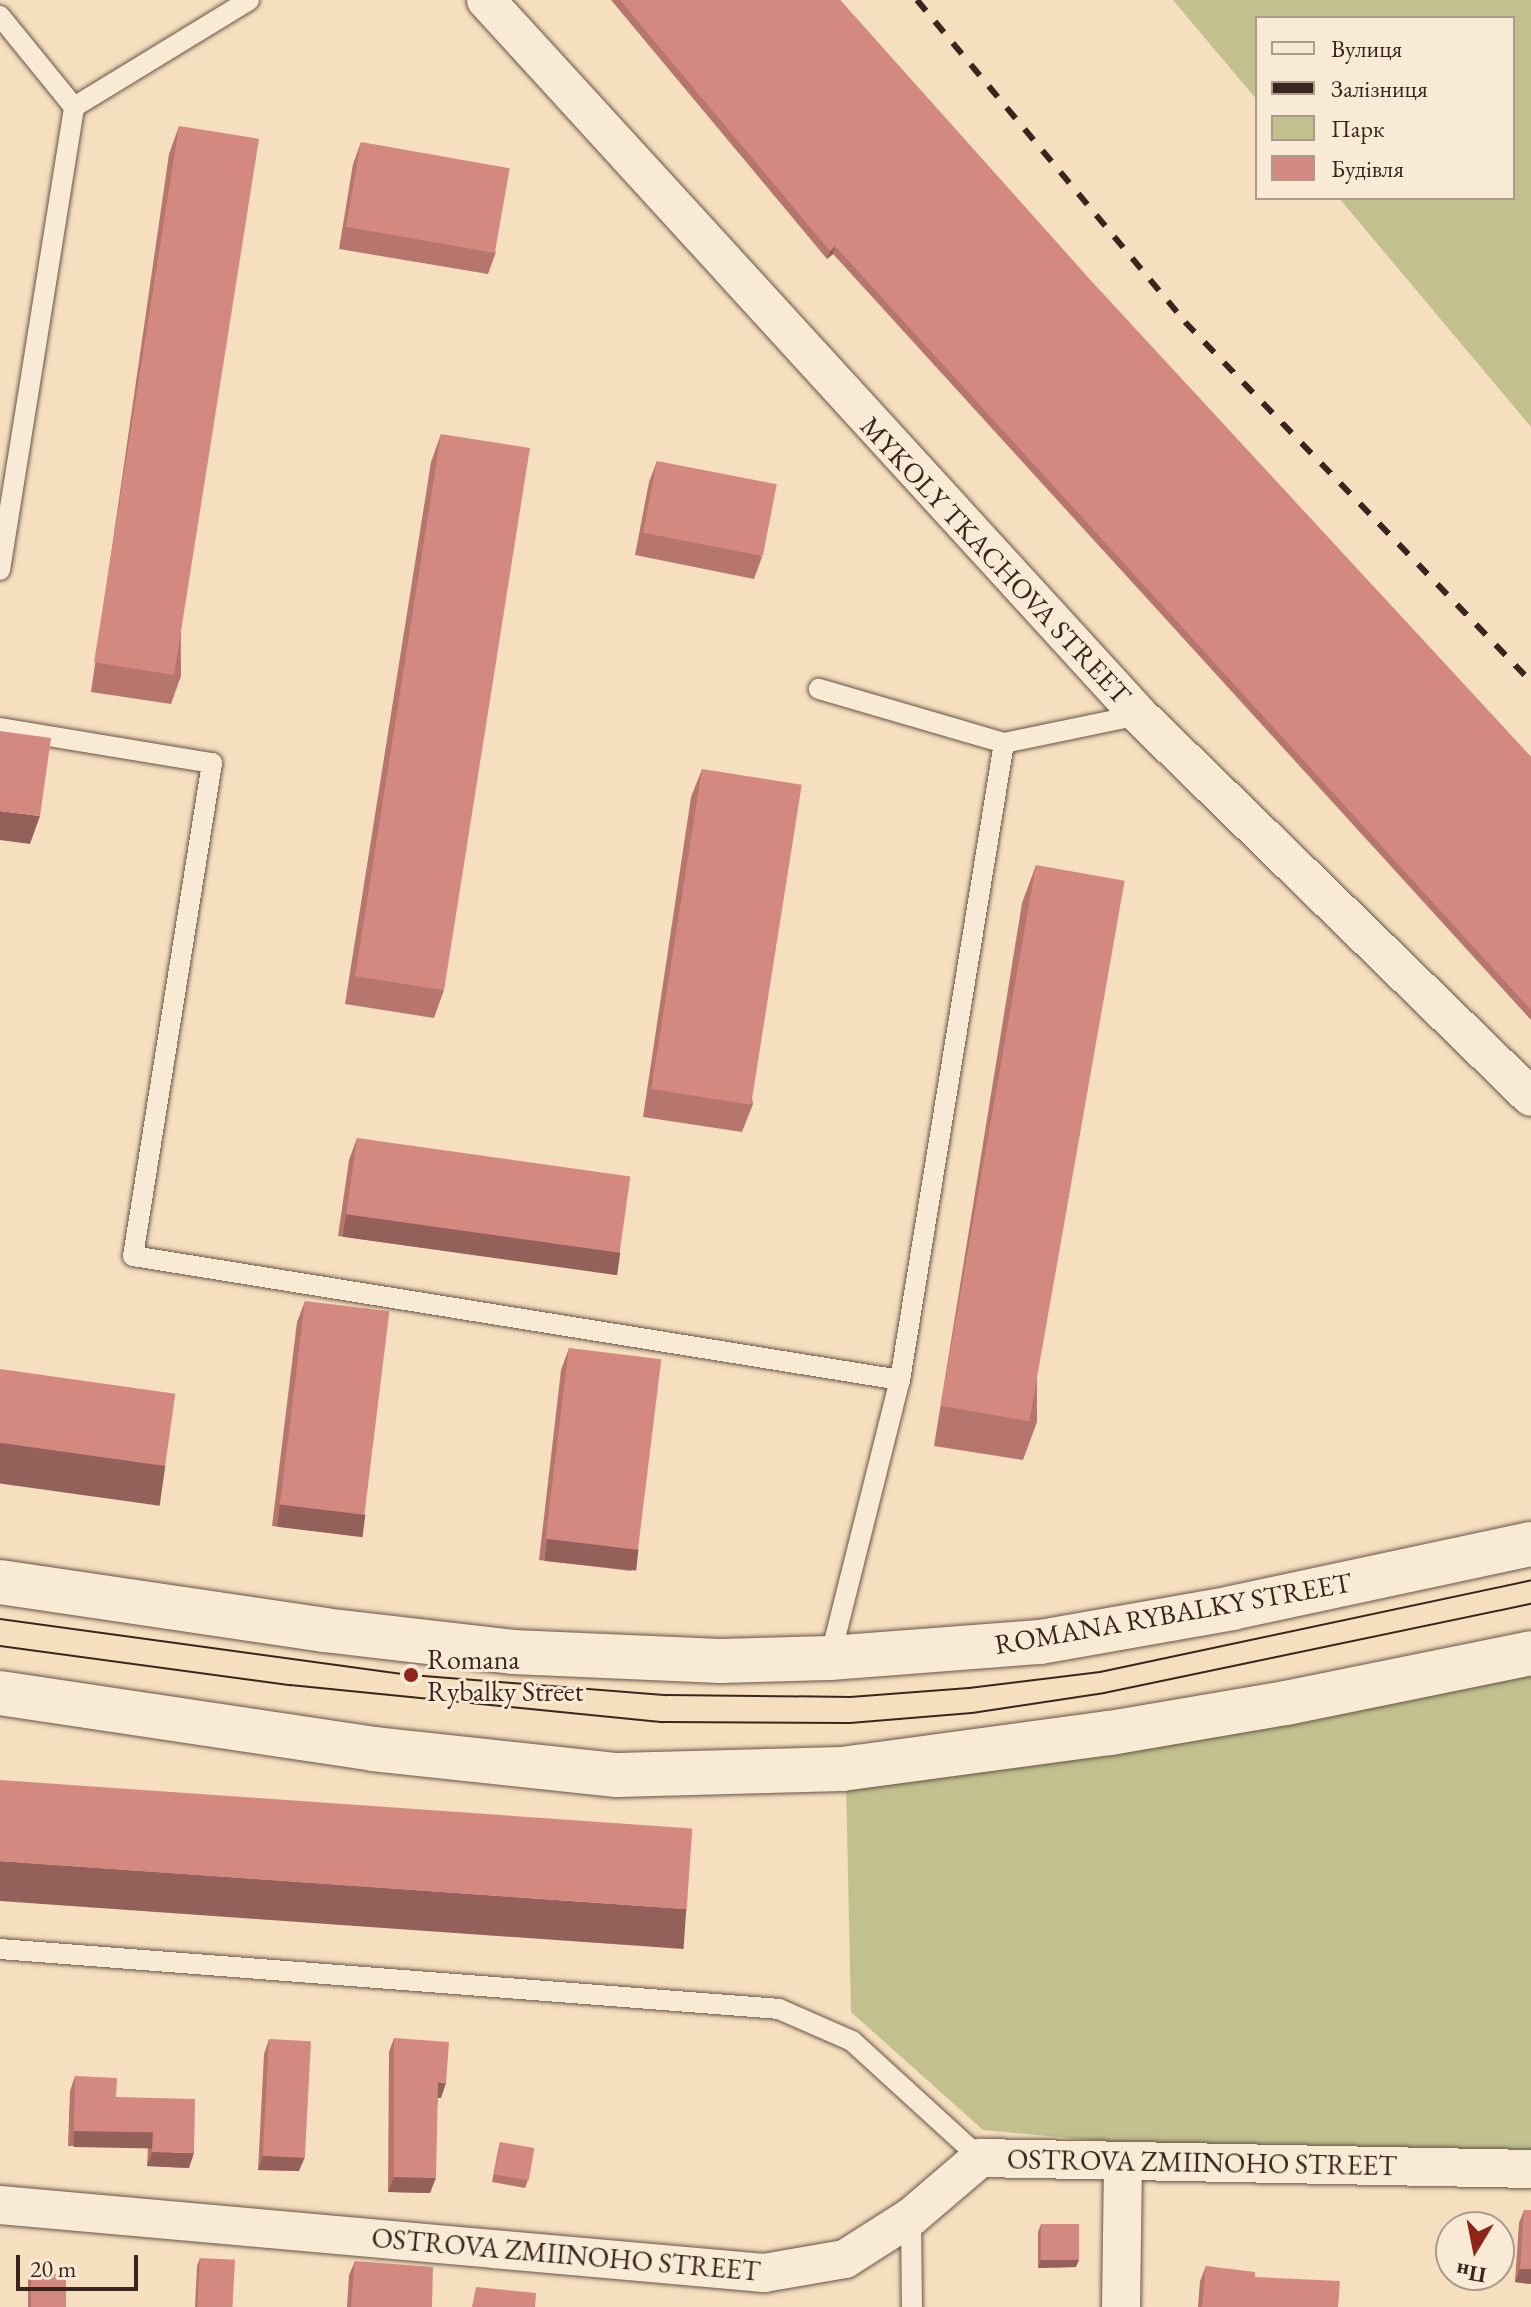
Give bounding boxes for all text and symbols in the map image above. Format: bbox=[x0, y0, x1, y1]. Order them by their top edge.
legend bbox=[1255, 16, 1515, 200]
text: Вулиця bbox=[1331, 33, 1402, 64]
text: Залізниця bbox=[1331, 73, 1428, 104]
text: Парк bbox=[1331, 113, 1384, 144]
text: Будівля bbox=[1331, 153, 1404, 184]
street label: MYKOLY TKACHOVA STREET bbox=[854, 409, 1138, 711]
street label: ROMANA RYBALKY STREET bbox=[992, 1565, 1354, 1661]
place label: Romana Rybalky Street bbox=[427, 1642, 583, 1708]
marker: Romana Rybalky Street bbox=[402, 1666, 420, 1684]
street label: OSTROVA ZMIINOHO STREET bbox=[1007, 2142, 1397, 2182]
north arrow bbox=[1435, 2211, 1515, 2291]
street label: OSTROVA ZMIINOHO STREET bbox=[370, 2220, 762, 2288]
scale bar bbox=[20, 2239, 142, 2289]
text: 20 m bbox=[30, 2253, 77, 2284]
text: Пн bbox=[1454, 2256, 1488, 2290]

